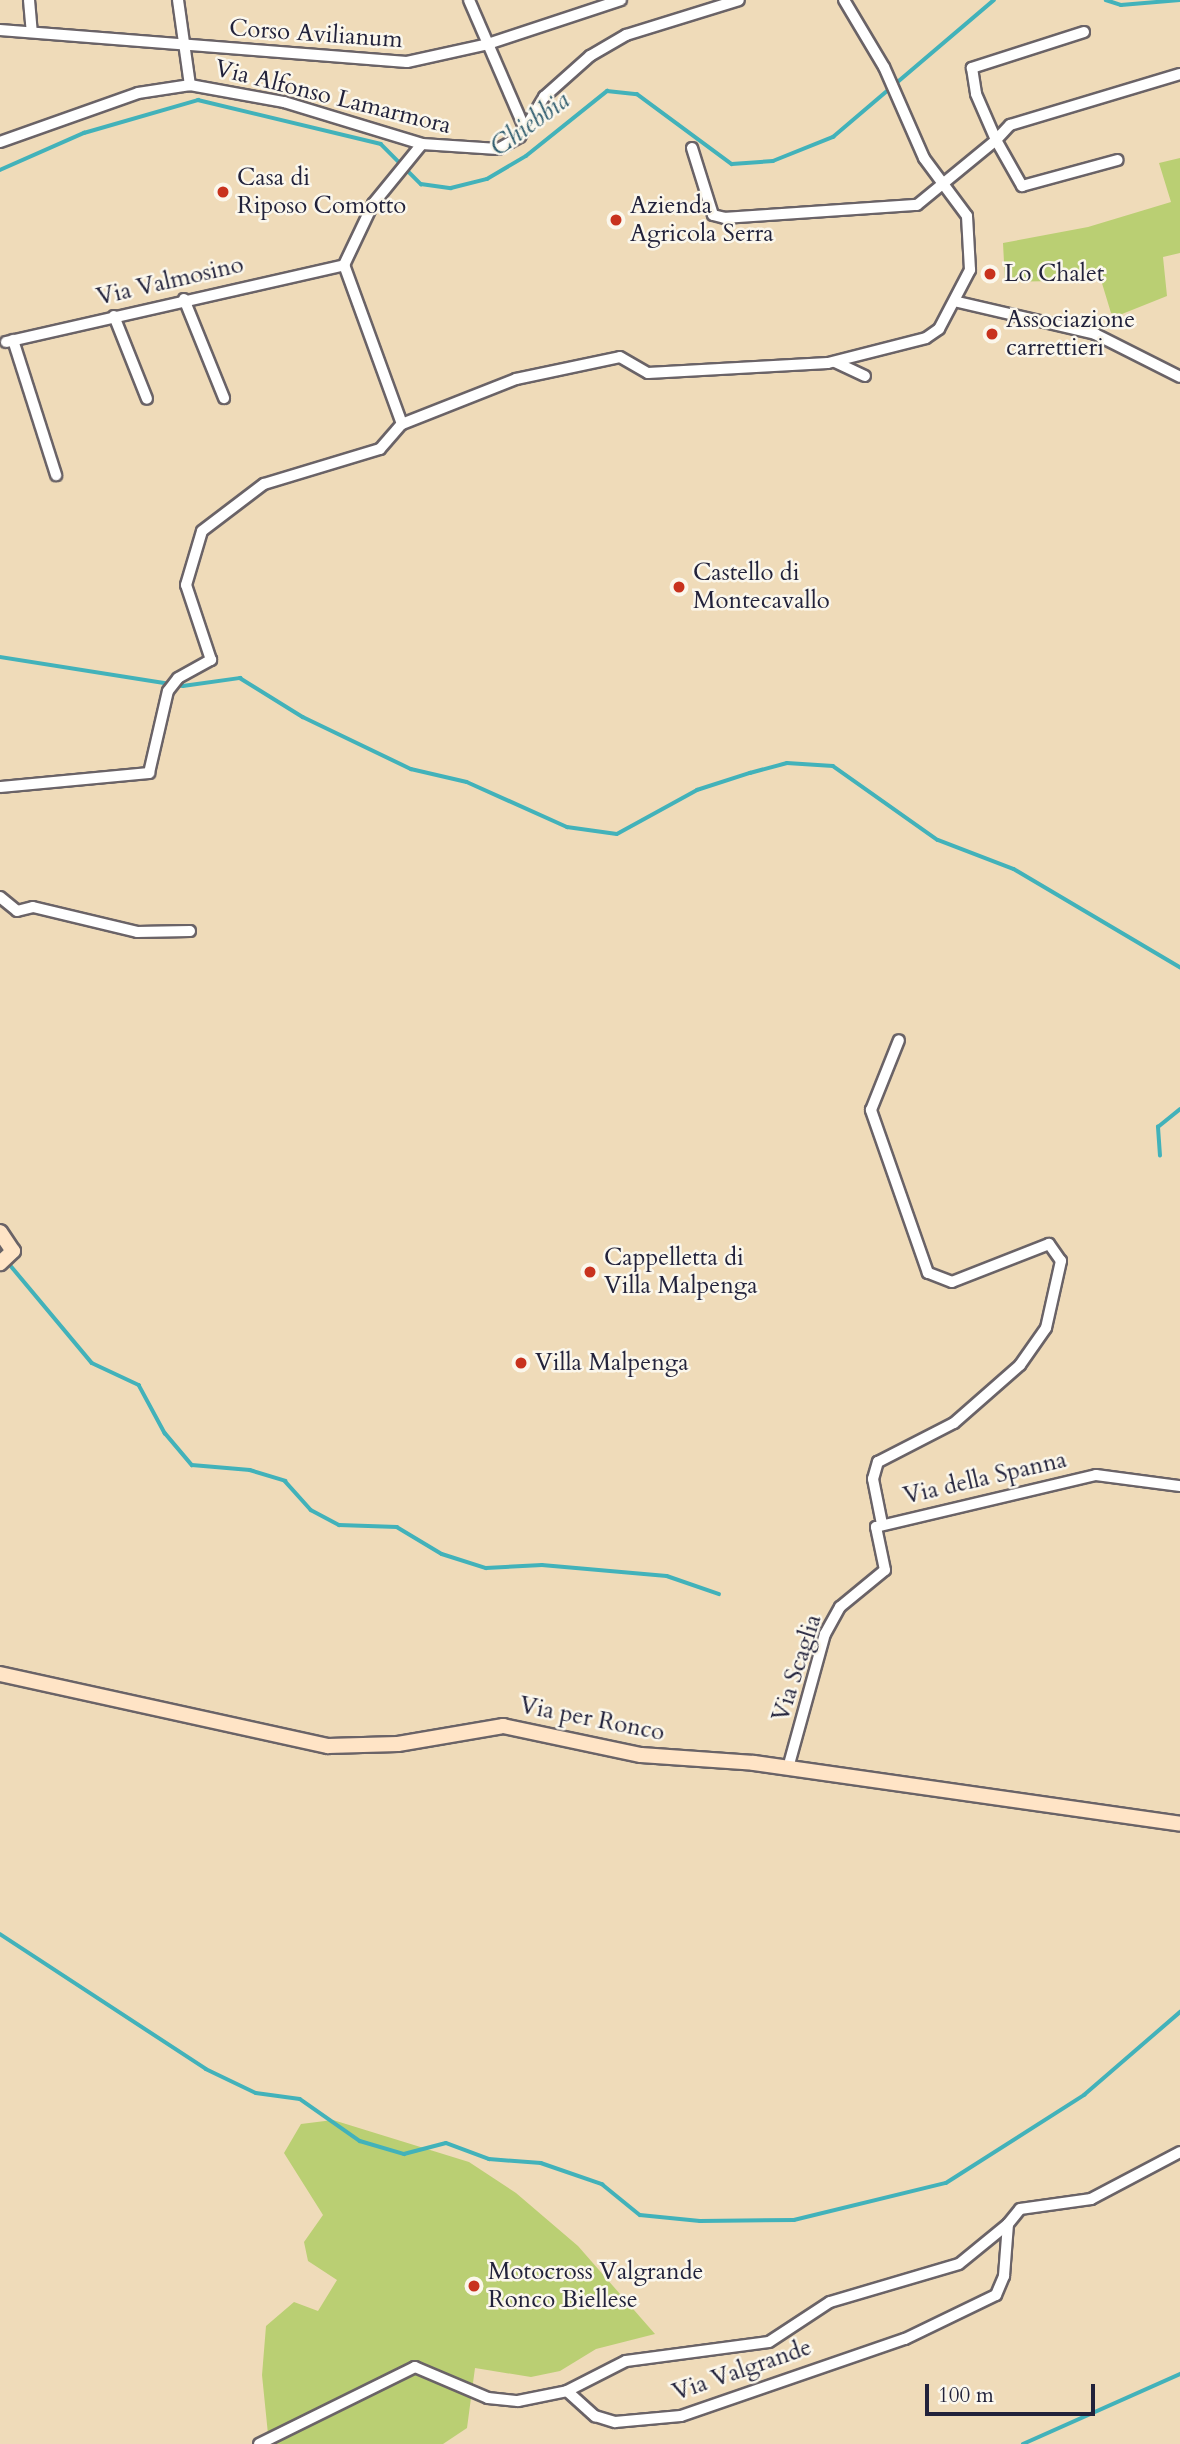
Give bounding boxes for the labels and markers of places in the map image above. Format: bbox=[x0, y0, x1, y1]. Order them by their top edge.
place label: Casa di Riposo Comotto bbox=[237, 164, 406, 220]
marker: Casa di Riposo Comotto bbox=[215, 184, 231, 200]
place label: Azienda Agricola Serra bbox=[630, 192, 774, 248]
marker: Azienda Agricola Serra bbox=[608, 212, 624, 228]
place label: Lo Chalet bbox=[1004, 260, 1104, 288]
marker: Lo Chalet bbox=[982, 266, 998, 282]
place label: Associazione carrettieri bbox=[1006, 306, 1135, 362]
marker: Associazione carrettieri bbox=[984, 326, 1000, 342]
place label: Castello di Montecavallo bbox=[693, 559, 830, 615]
marker: Castello di Montecavallo bbox=[671, 579, 687, 595]
place label: Cappelletta di Villa Malpenga bbox=[604, 1244, 758, 1300]
marker: Cappelletta di Villa Malpenga bbox=[582, 1264, 598, 1280]
place label: Villa Malpenga bbox=[535, 1349, 689, 1377]
marker: Villa Malpenga bbox=[513, 1355, 529, 1371]
place label: Motocross Valgrande Ronco Biellese bbox=[488, 2258, 703, 2314]
marker: Motocross Valgrande Ronco Biellese bbox=[466, 2278, 482, 2294]

